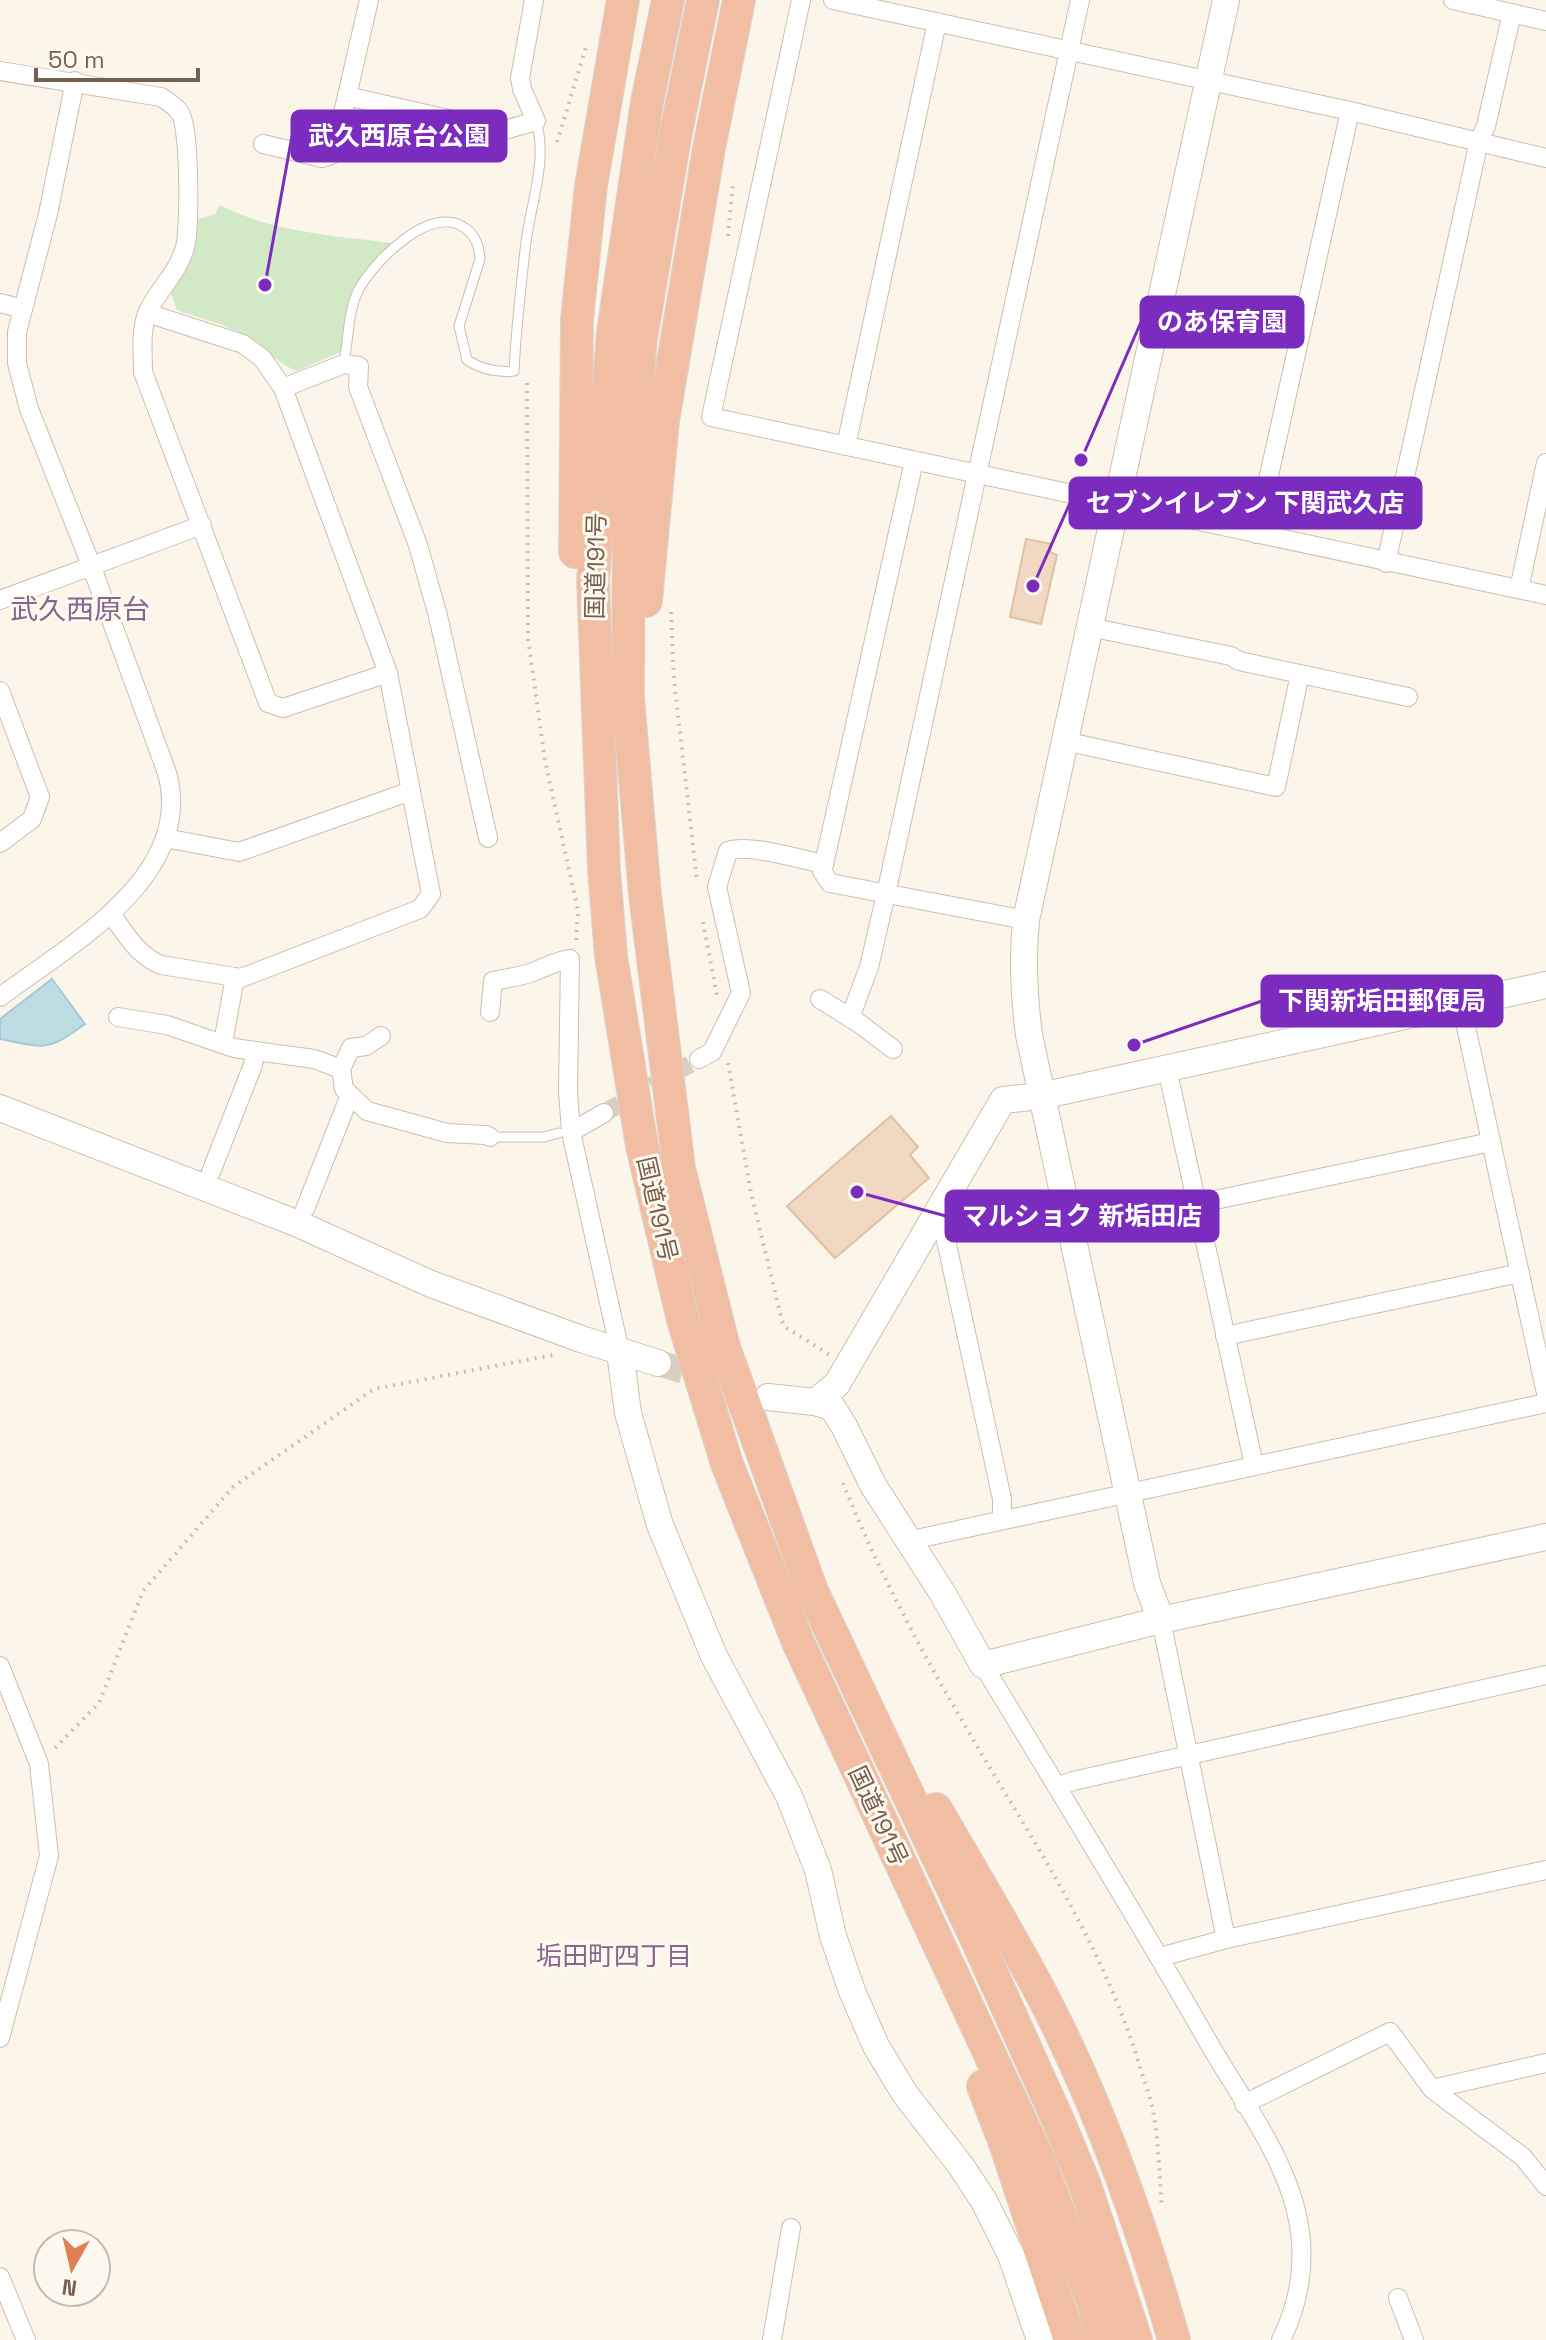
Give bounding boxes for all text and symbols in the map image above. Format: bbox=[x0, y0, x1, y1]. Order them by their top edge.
scale bar bbox=[36, 32, 198, 82]
text: 50 m bbox=[48, 44, 105, 75]
callout: 武久西原台公園 bbox=[292, 111, 506, 161]
text: 武久西原台公園 bbox=[308, 119, 490, 153]
callout: のあ保育園 bbox=[1141, 297, 1303, 347]
text: のあ保育園 bbox=[1157, 305, 1287, 339]
callout: セブンイレブン 下関武久店 bbox=[1070, 478, 1421, 528]
text: セブンイレブン 下関武久店 bbox=[1086, 486, 1404, 520]
street label: 国道191号 bbox=[579, 512, 612, 620]
district label: 武久西原台 bbox=[10, 591, 150, 627]
callout: 下関新垢田郵便局 bbox=[1262, 976, 1502, 1026]
text: 下関新垢田郵便局 bbox=[1278, 984, 1486, 1018]
street label: 国道191号 bbox=[630, 1153, 685, 1264]
callout: マルショク 新垢田店 bbox=[946, 1191, 1218, 1241]
text: マルショク 新垢田店 bbox=[962, 1199, 1202, 1233]
street label: 国道191号 bbox=[842, 1761, 915, 1871]
district label: 垢田町四丁目 bbox=[536, 1939, 692, 1973]
north arrow bbox=[32, 2228, 112, 2308]
text: N bbox=[60, 2273, 78, 2303]

